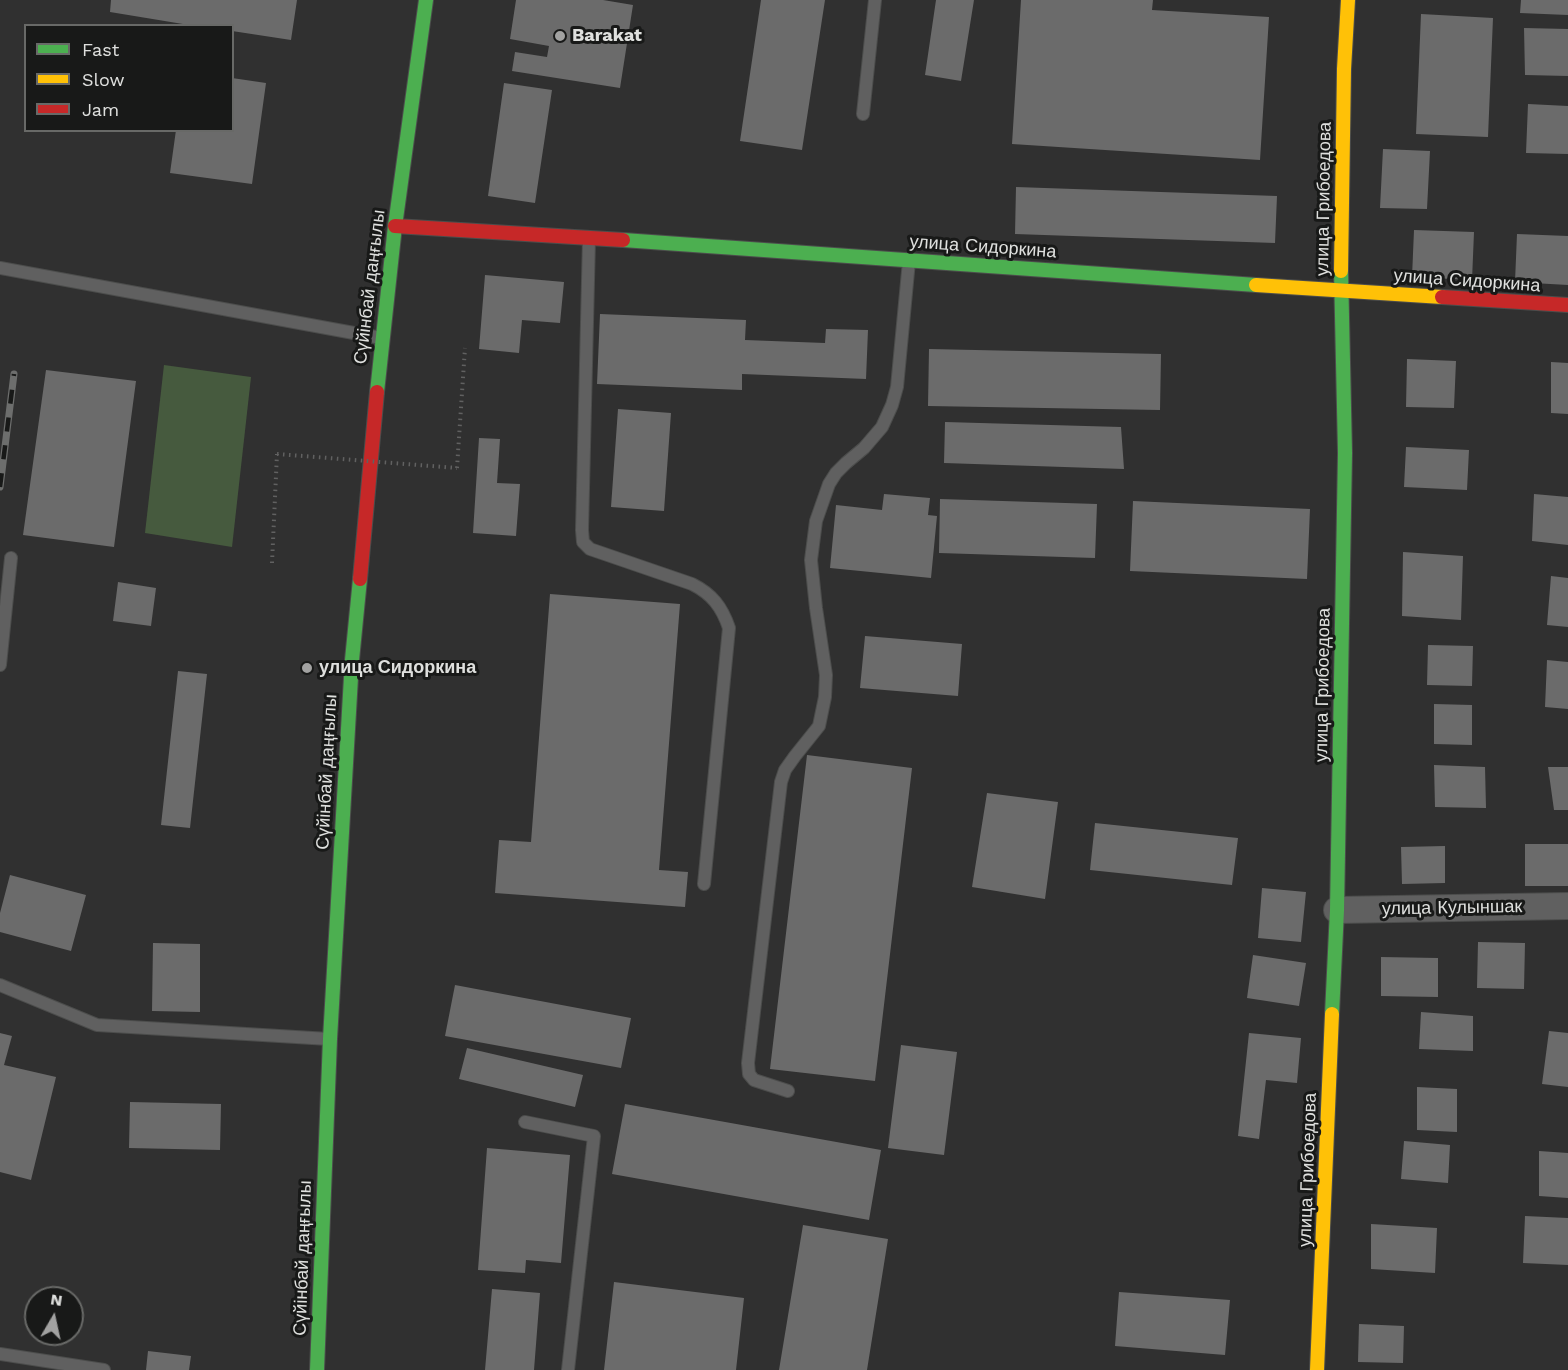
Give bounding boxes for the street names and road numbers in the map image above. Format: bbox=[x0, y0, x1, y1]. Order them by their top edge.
street label: улица Грибоедова bbox=[1312, 122, 1336, 276]
street label: Сүйінбай даңғылы bbox=[350, 209, 390, 365]
street label: улица Сидоркина bbox=[909, 231, 1057, 263]
street label: улица Сидоркина bbox=[1393, 265, 1541, 297]
street label: улица Грибоедова bbox=[1311, 608, 1335, 762]
street label: Сүйінбай даңғылы bbox=[312, 694, 342, 850]
street label: улица Кулыншак bbox=[1382, 896, 1522, 920]
street label: улица Грибоедова bbox=[1295, 1093, 1321, 1247]
street label: Сүйінбай даңғылы bbox=[289, 1180, 317, 1336]

